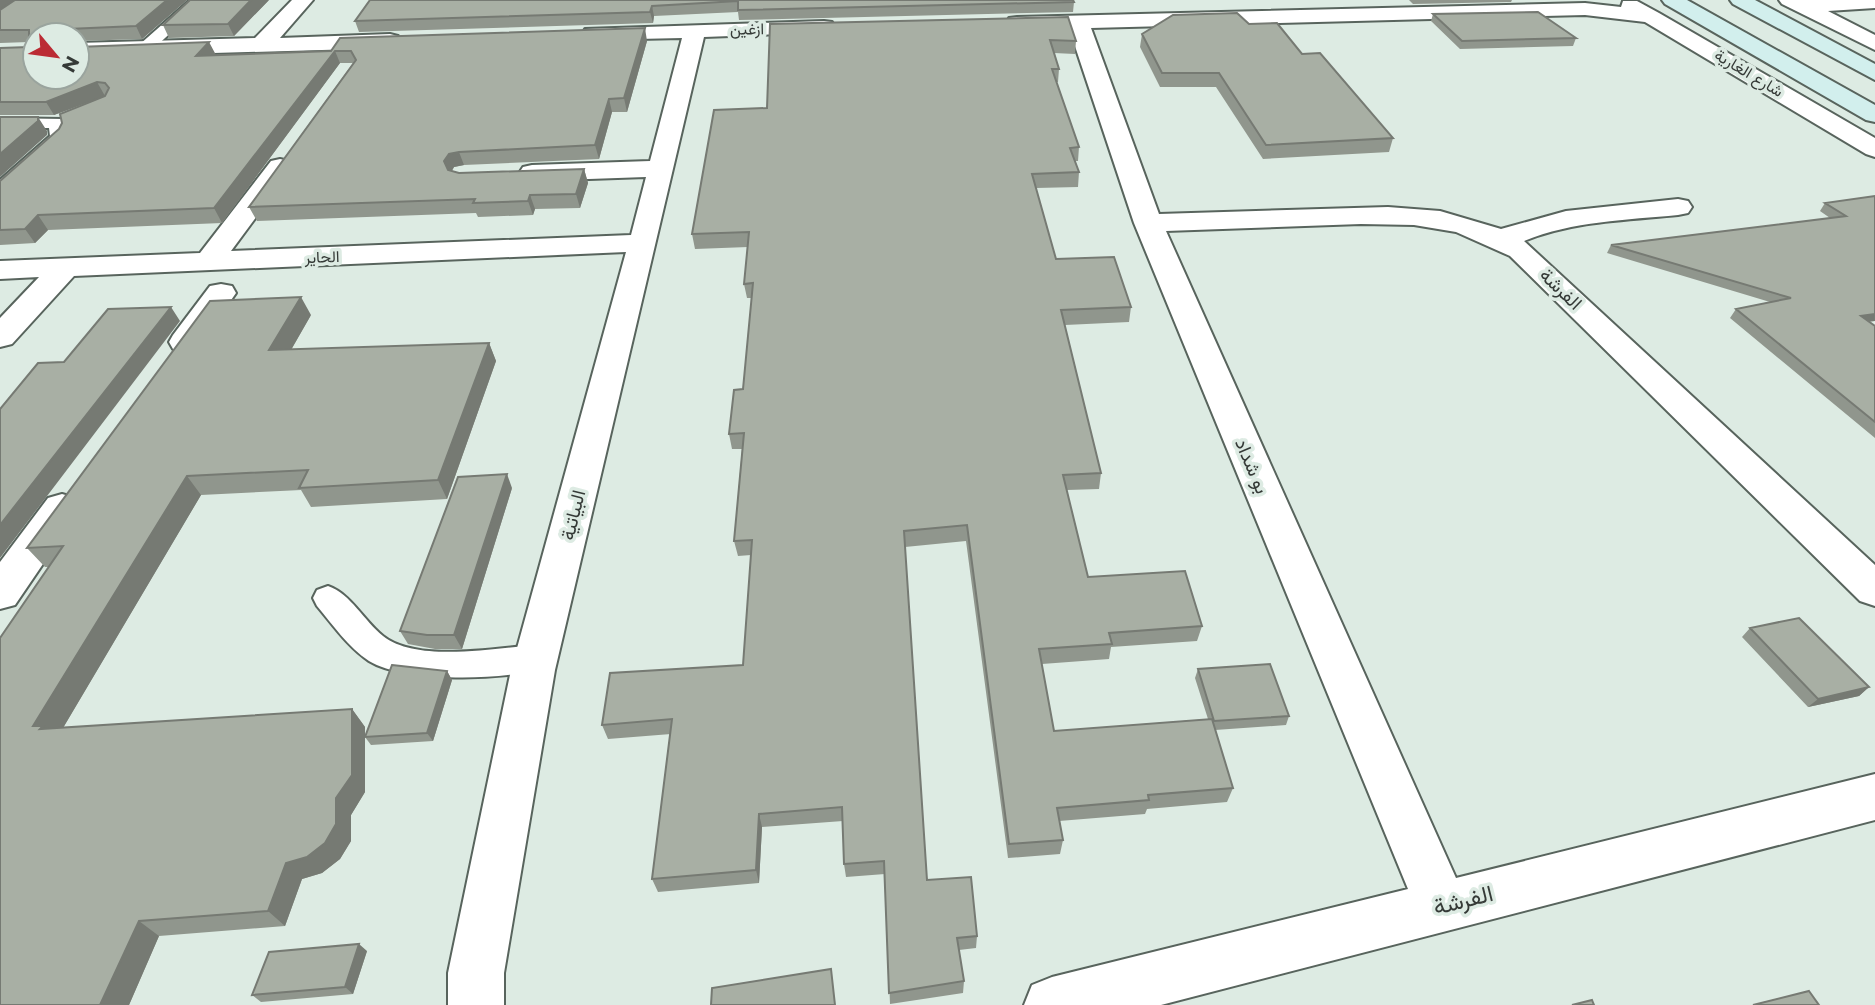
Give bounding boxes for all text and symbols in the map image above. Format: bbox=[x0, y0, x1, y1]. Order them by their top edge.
street label: ازغين bbox=[730, 19, 764, 40]
north arrow bbox=[21, 21, 91, 91]
street label: شارع الغارية bbox=[1710, 45, 1787, 103]
text: N bbox=[57, 52, 84, 76]
street label: الحاير bbox=[303, 247, 340, 268]
street label: الفرشة bbox=[1535, 263, 1587, 315]
street label: بو شداد bbox=[1230, 435, 1274, 497]
street label: البياتية bbox=[556, 488, 590, 542]
street label: الفرشة bbox=[1430, 879, 1496, 922]

